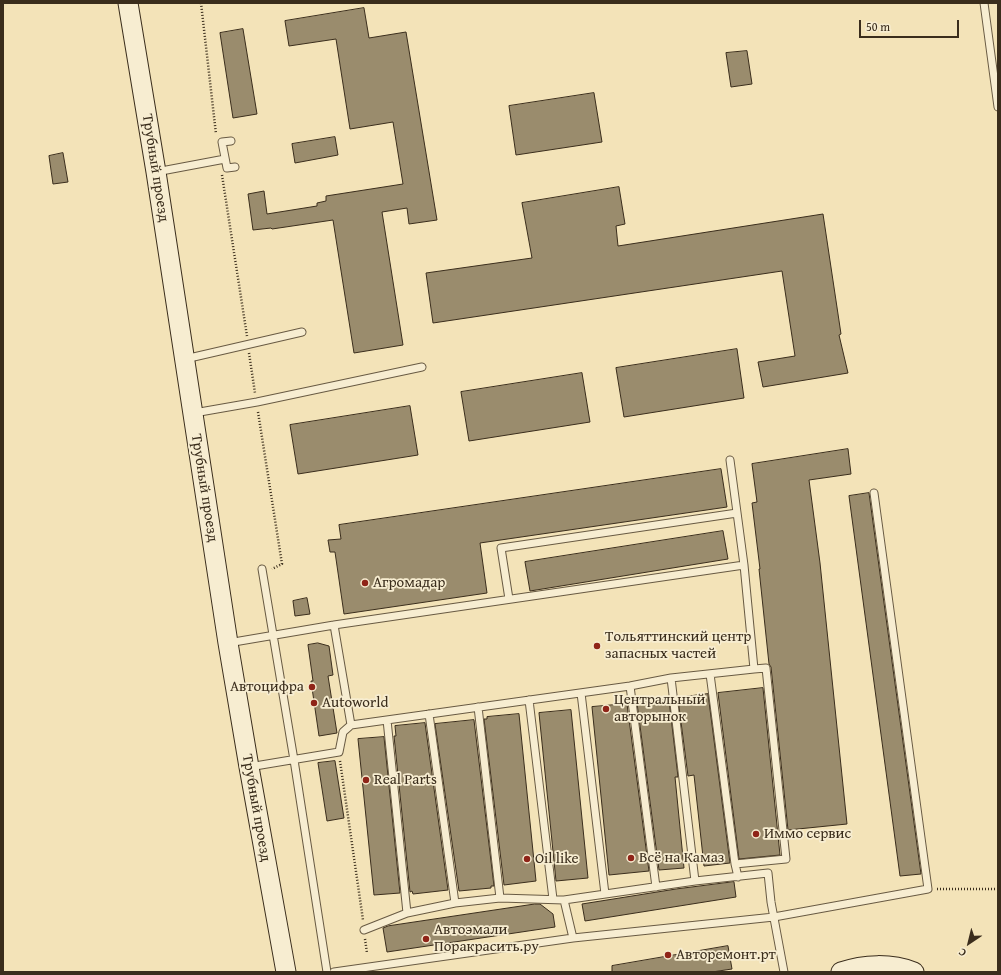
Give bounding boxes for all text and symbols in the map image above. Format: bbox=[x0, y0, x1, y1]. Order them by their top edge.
scale bar bbox=[861, 12, 961, 38]
text: 50 m bbox=[866, 18, 890, 35]
street label: Трубный проезд bbox=[138, 113, 172, 223]
street label: Трубный проезд bbox=[187, 433, 221, 543]
place label: Агромадар bbox=[373, 574, 445, 592]
marker: Агромадар bbox=[360, 578, 370, 588]
place label: Тольяттинский центр запасных частей bbox=[605, 628, 751, 663]
marker: Тольяттинский центр запасных частей bbox=[592, 641, 602, 651]
place label: Автоцифра bbox=[230, 678, 304, 696]
marker: Автоцифра bbox=[307, 682, 317, 692]
place label: Центральный авторынок bbox=[614, 691, 705, 726]
place label: Autoworld bbox=[322, 694, 388, 712]
marker: Autoworld bbox=[309, 698, 319, 708]
marker: Центральный авторынок bbox=[601, 704, 611, 714]
street label: Трубный проезд bbox=[238, 753, 274, 863]
place label: Real Parts bbox=[374, 771, 437, 789]
marker: Real Parts bbox=[361, 775, 371, 785]
place label: Иммо сервис bbox=[764, 825, 851, 843]
marker: Иммо сервис bbox=[751, 829, 761, 839]
place label: Всё на Камаз bbox=[639, 849, 724, 867]
place label: Oil like bbox=[535, 850, 579, 868]
marker: Всё на Камаз bbox=[626, 853, 636, 863]
marker: Oil like bbox=[522, 854, 532, 864]
place label: Автоэмали Поракрасить.ру bbox=[434, 921, 539, 956]
north arrow bbox=[949, 923, 989, 963]
marker: Автоэмали Поракрасить.ру bbox=[421, 934, 431, 944]
text: С bbox=[955, 944, 969, 961]
place label: Авторемонт.рт bbox=[676, 946, 776, 964]
marker: Авторемонт.рт bbox=[663, 950, 673, 960]

